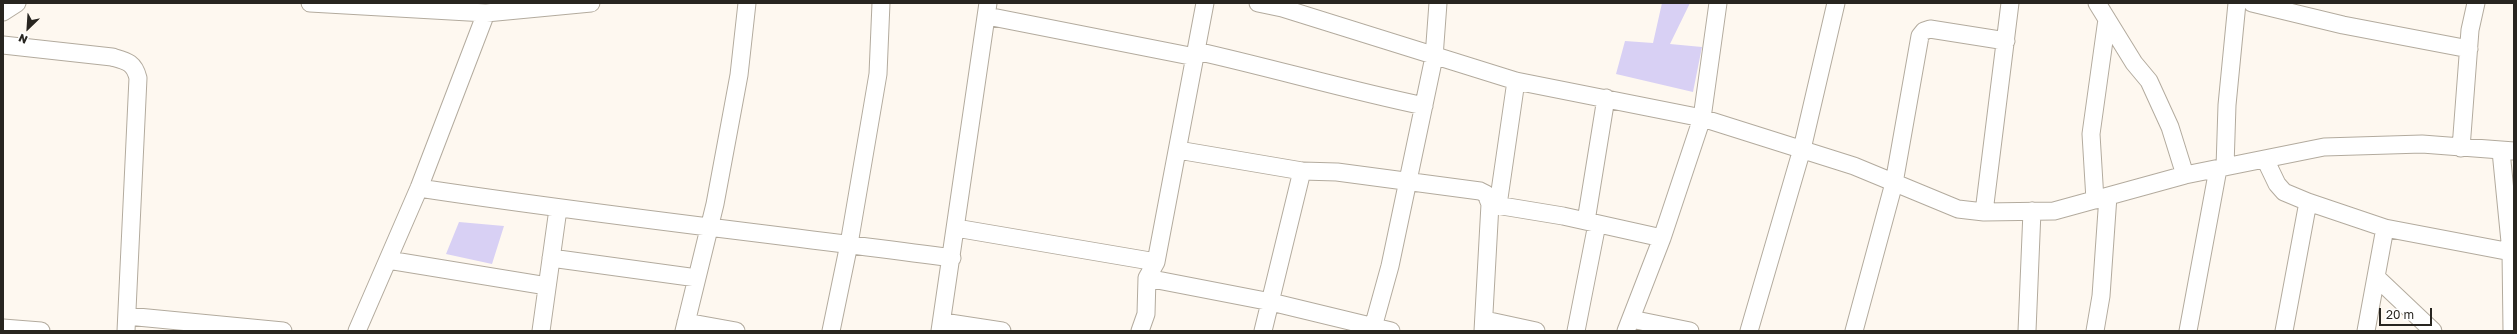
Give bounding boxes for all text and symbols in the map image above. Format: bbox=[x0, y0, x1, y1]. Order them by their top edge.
north arrow bbox=[8, 8, 48, 48]
text: N bbox=[16, 32, 29, 47]
scale bar bbox=[2381, 300, 2434, 326]
text: 20 m bbox=[2386, 307, 2414, 322]

